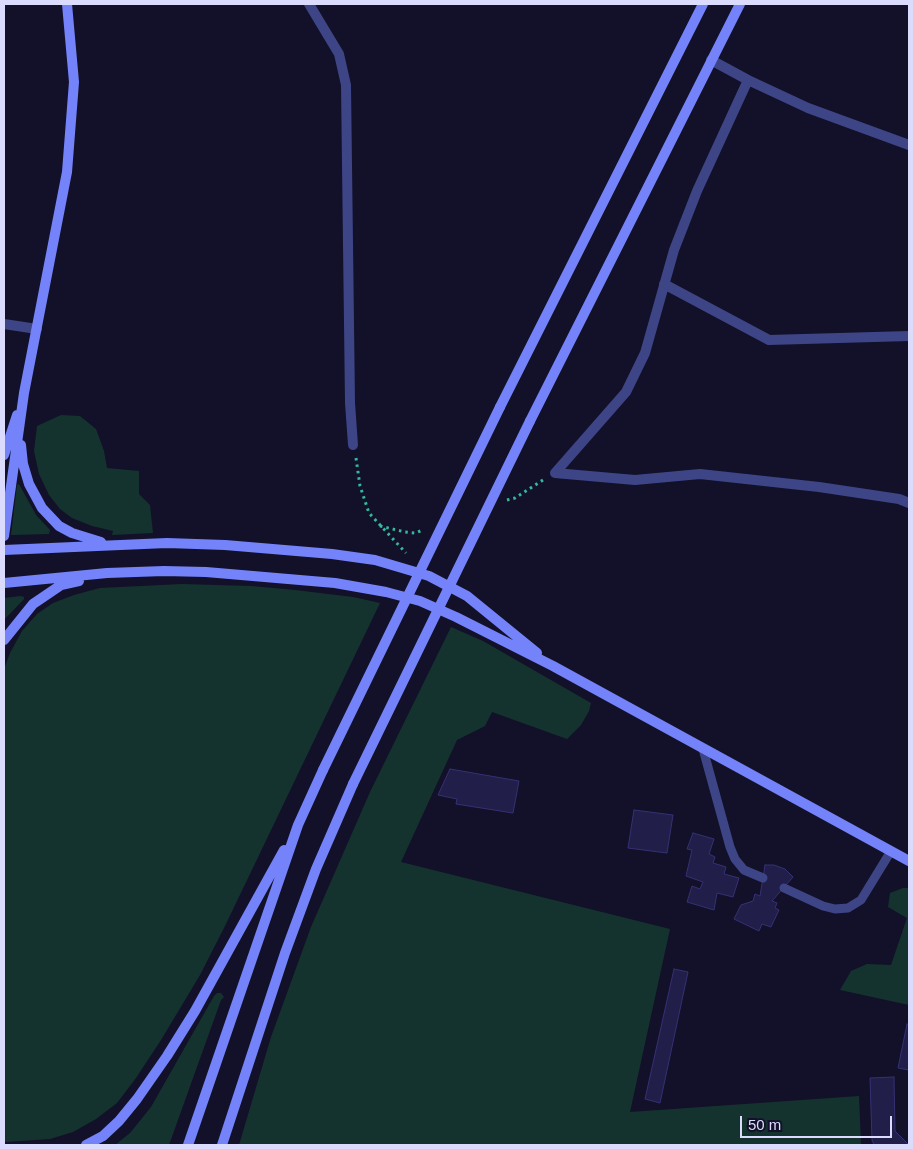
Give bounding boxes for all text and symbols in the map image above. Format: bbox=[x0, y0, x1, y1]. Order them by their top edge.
scale bar bbox=[743, 1106, 896, 1138]
text: 50 m bbox=[748, 1116, 781, 1133]

